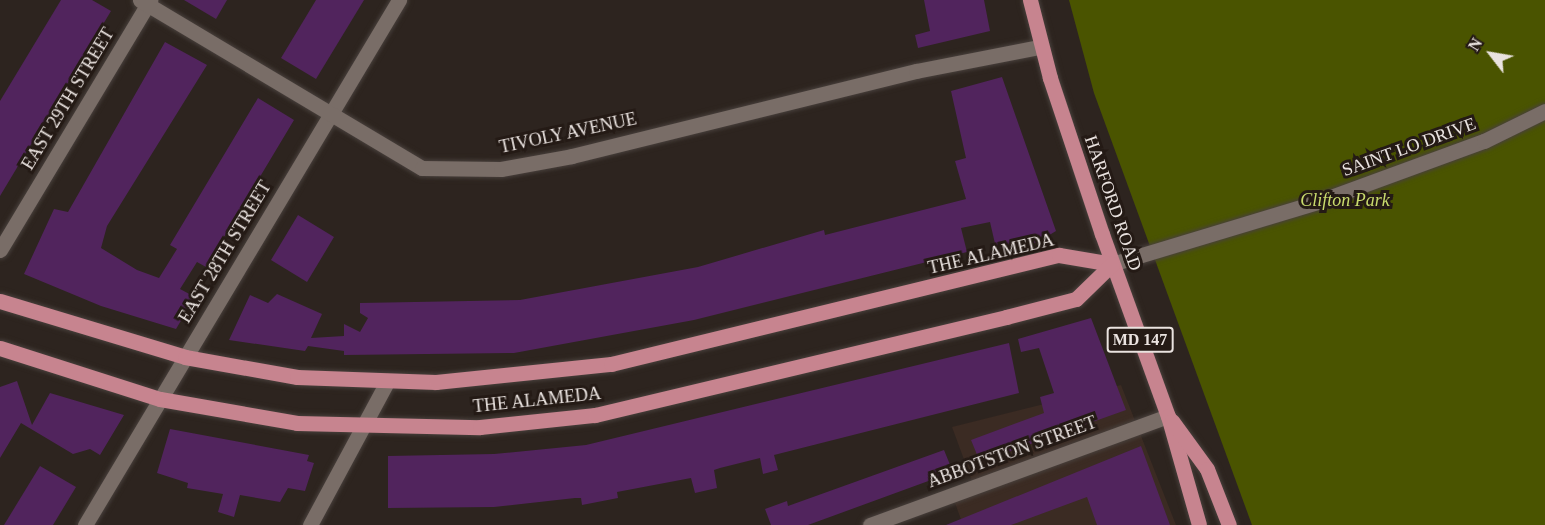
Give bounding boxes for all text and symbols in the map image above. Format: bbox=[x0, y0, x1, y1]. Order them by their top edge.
street label: EAST 29TH STREET bbox=[17, 24, 119, 174]
north arrow bbox=[1461, 24, 1521, 84]
text: N bbox=[1465, 35, 1485, 54]
street label: TIVOLY AVENUE bbox=[497, 108, 639, 158]
street label: SAINT LO DRIVE bbox=[1339, 113, 1479, 181]
street label: HARFORD ROAD bbox=[1080, 133, 1146, 273]
street label: EAST 28TH STREET bbox=[174, 177, 276, 327]
park label: Clifton Park bbox=[1300, 189, 1390, 211]
street label: THE ALAMEDA bbox=[925, 229, 1057, 279]
road number: MD 147 bbox=[1106, 327, 1174, 353]
street label: THE ALAMEDA bbox=[471, 382, 603, 418]
street label: ABBOTSTON STREET bbox=[925, 411, 1099, 493]

